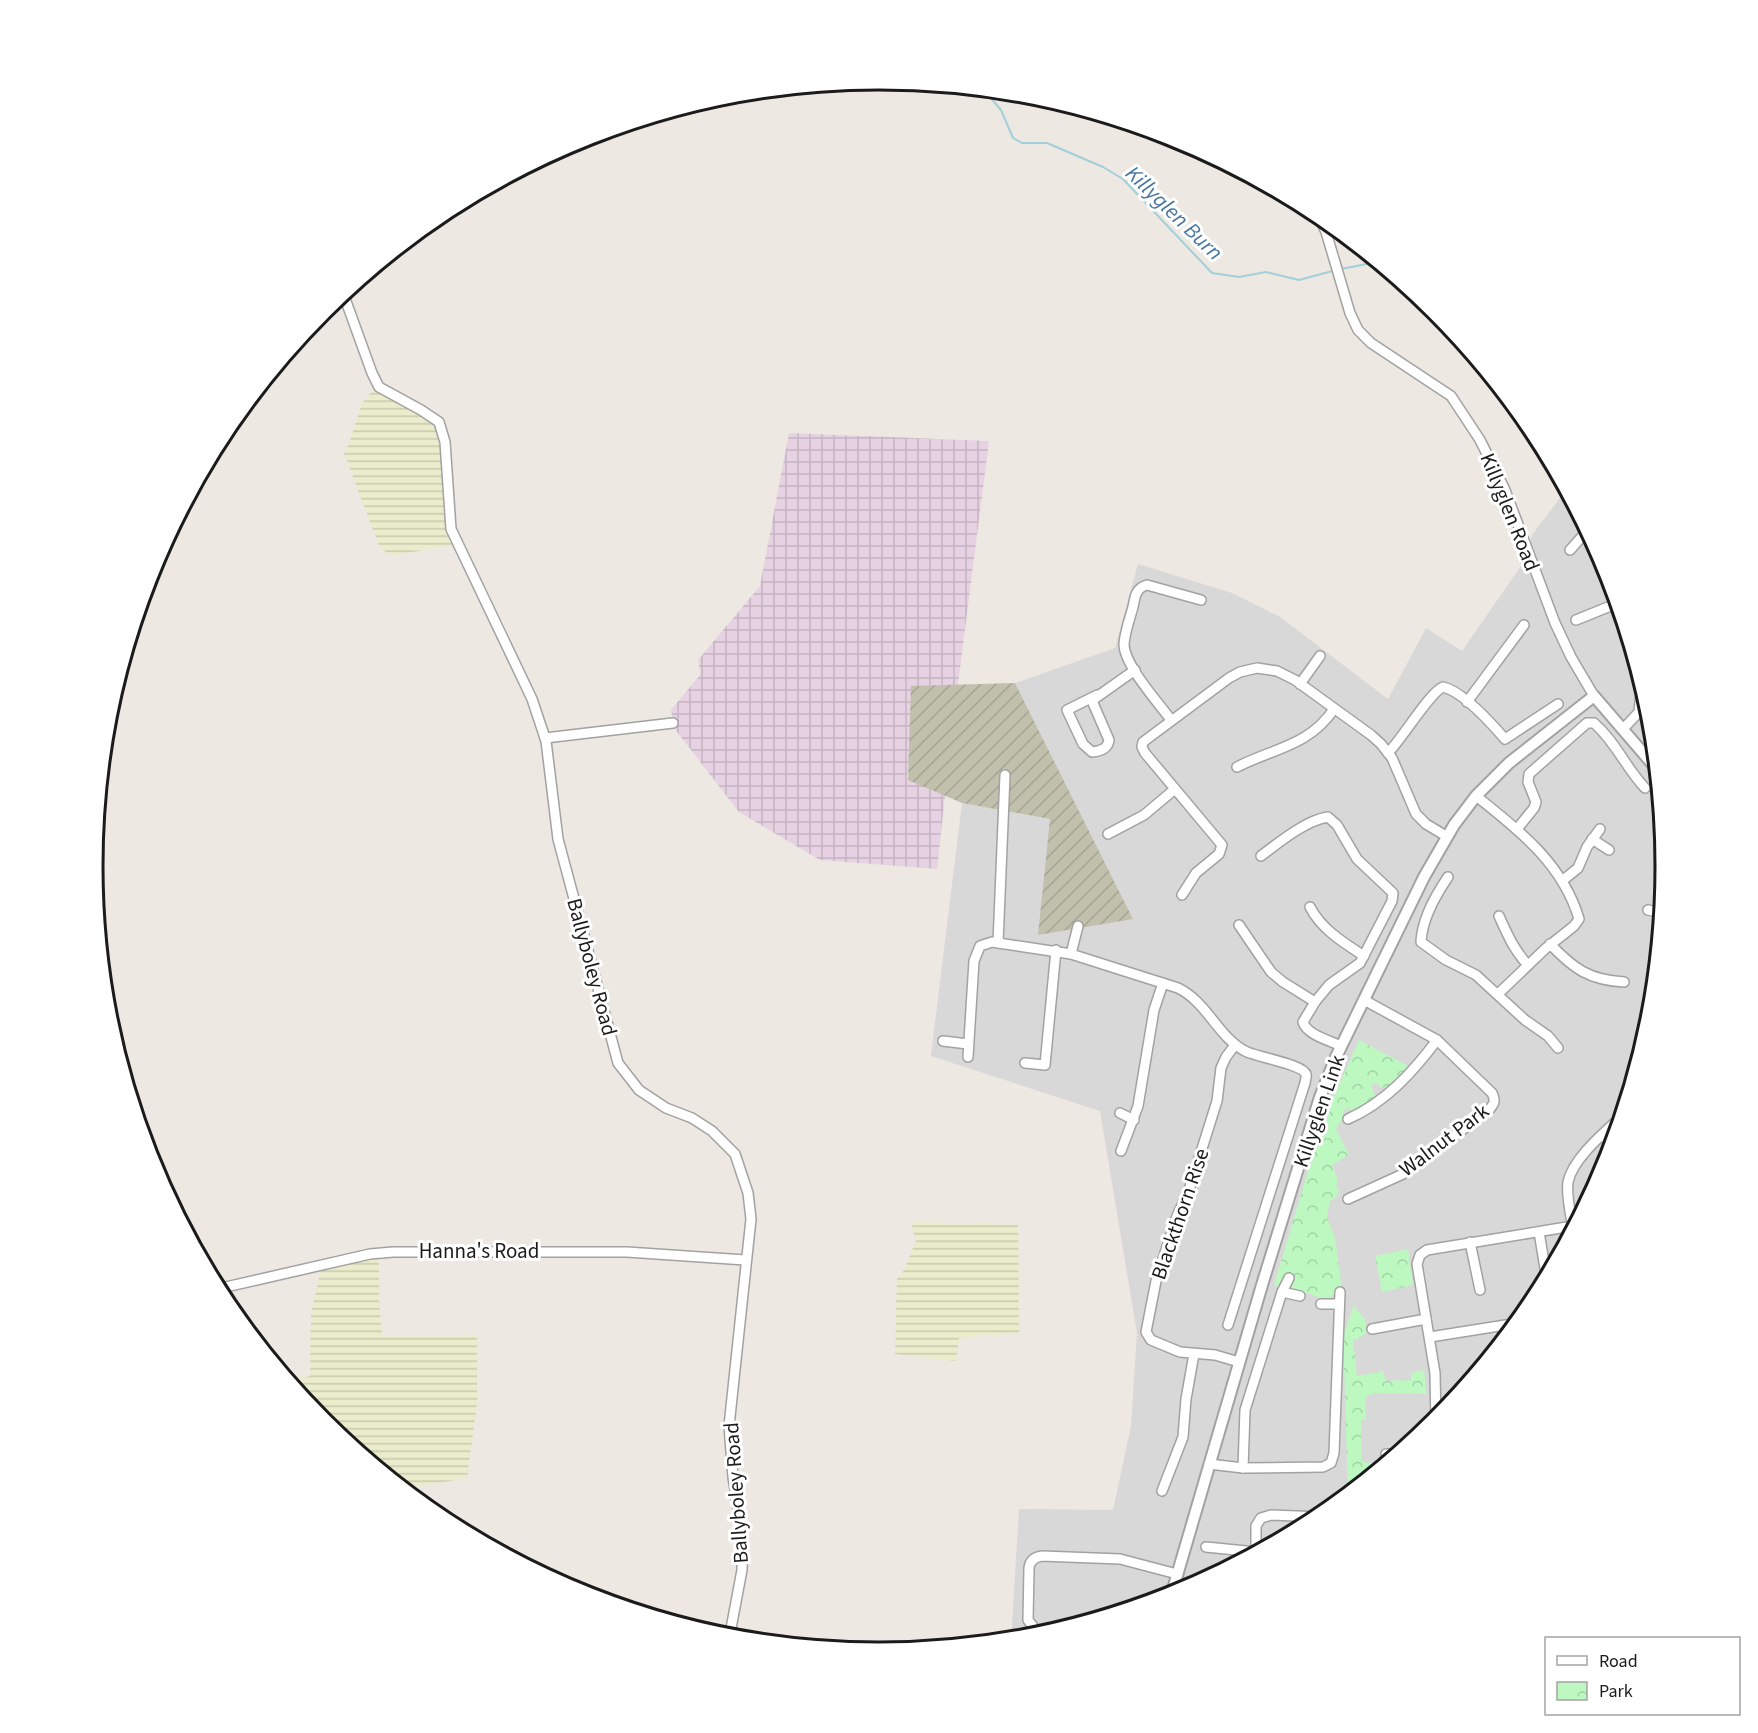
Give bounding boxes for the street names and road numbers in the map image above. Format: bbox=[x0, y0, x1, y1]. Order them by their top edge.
street label: Killyglen Road bbox=[1473, 448, 1547, 576]
street label: Ballyboley Road bbox=[559, 895, 625, 1039]
street label: Killyglen Link bbox=[1286, 1050, 1352, 1171]
street label: Walnut Park bbox=[1393, 1096, 1496, 1184]
street label: Blackthorn Rise bbox=[1144, 1144, 1216, 1284]
street label: Hanna's Road bbox=[419, 1236, 539, 1266]
street label: Ballyboley Road bbox=[716, 1421, 756, 1565]

